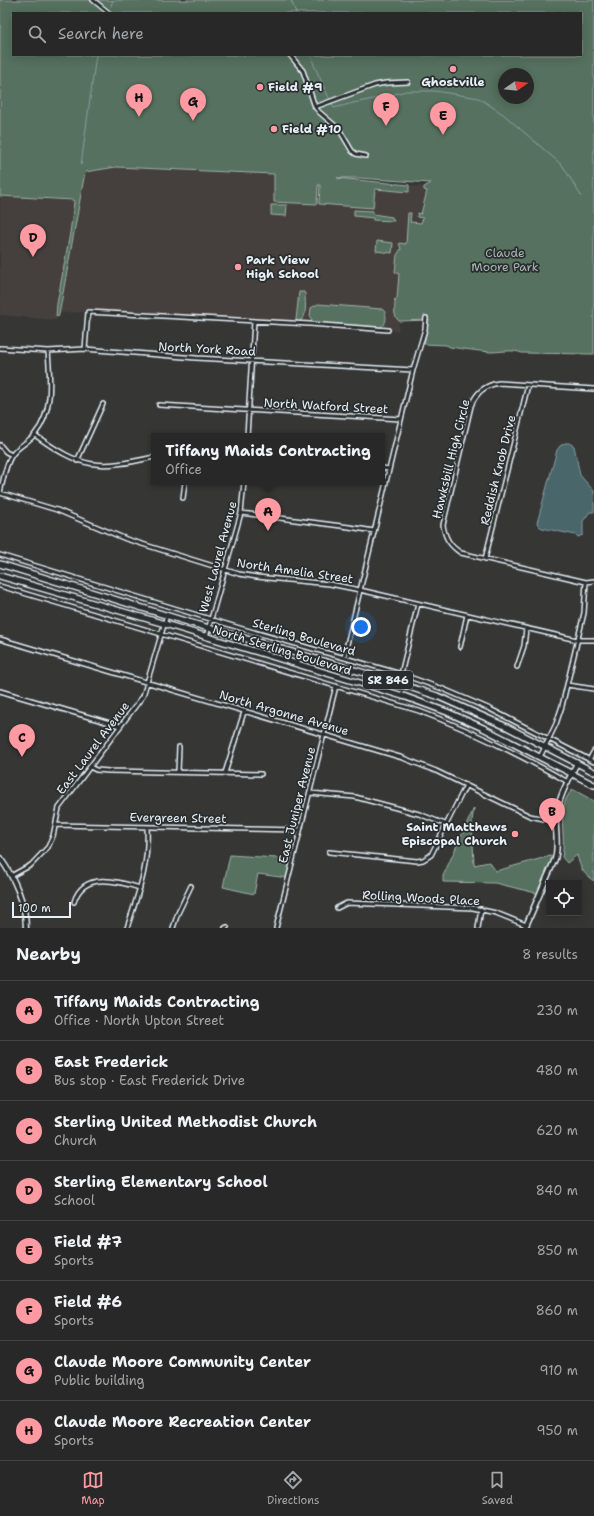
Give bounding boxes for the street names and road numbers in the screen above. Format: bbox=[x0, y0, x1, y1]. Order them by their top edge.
street label: North York Road bbox=[158, 338, 257, 360]
street label: North Watford Street bbox=[263, 395, 389, 417]
street label: Hawksbill High Circle bbox=[428, 397, 474, 520]
street label: Reddish Knob Drive bbox=[477, 413, 519, 527]
street label: West Laurel Avenue bbox=[195, 499, 241, 615]
street label: North Amelia Street bbox=[236, 555, 354, 587]
street label: Sterling Boulevard bbox=[251, 615, 358, 659]
street label: North Sterling Boulevard bbox=[211, 621, 354, 679]
road number: SR 846 bbox=[363, 671, 413, 689]
street label: North Argonne Avenue bbox=[217, 687, 351, 739]
street label: East Laurel Avenue bbox=[53, 698, 133, 798]
street label: East Juniper Avenue bbox=[275, 745, 319, 865]
street label: Evergreen Street bbox=[129, 809, 227, 827]
street label: Rolling Woods Place bbox=[362, 887, 481, 909]

